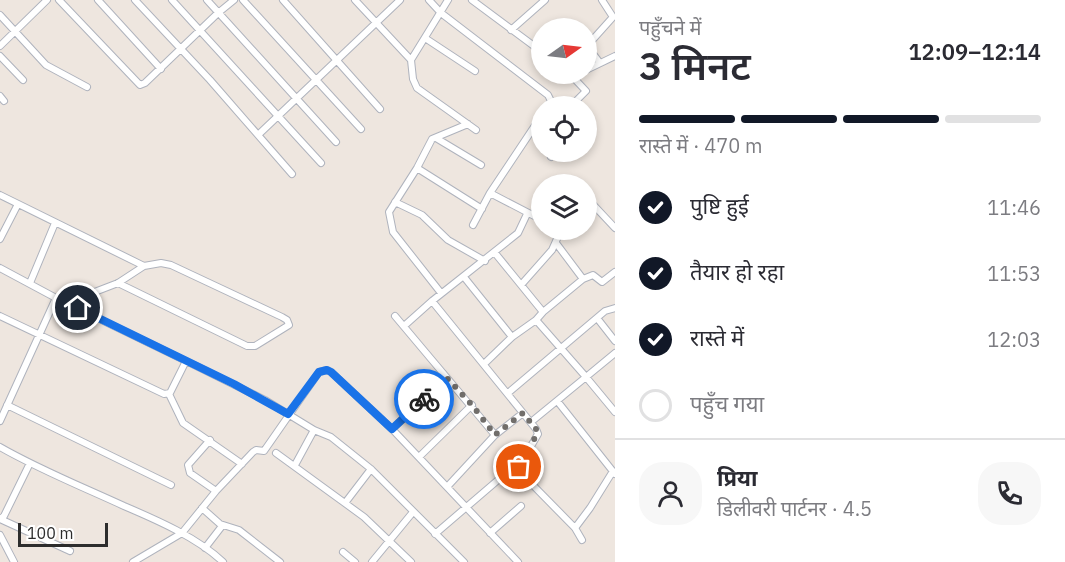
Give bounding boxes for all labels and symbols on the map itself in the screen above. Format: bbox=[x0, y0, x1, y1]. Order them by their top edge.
north arrow bbox=[531, 18, 597, 84]
pin bbox=[52, 282, 103, 333]
courier bbox=[394, 369, 454, 429]
pin bbox=[493, 441, 544, 492]
scale bar bbox=[18, 520, 108, 548]

